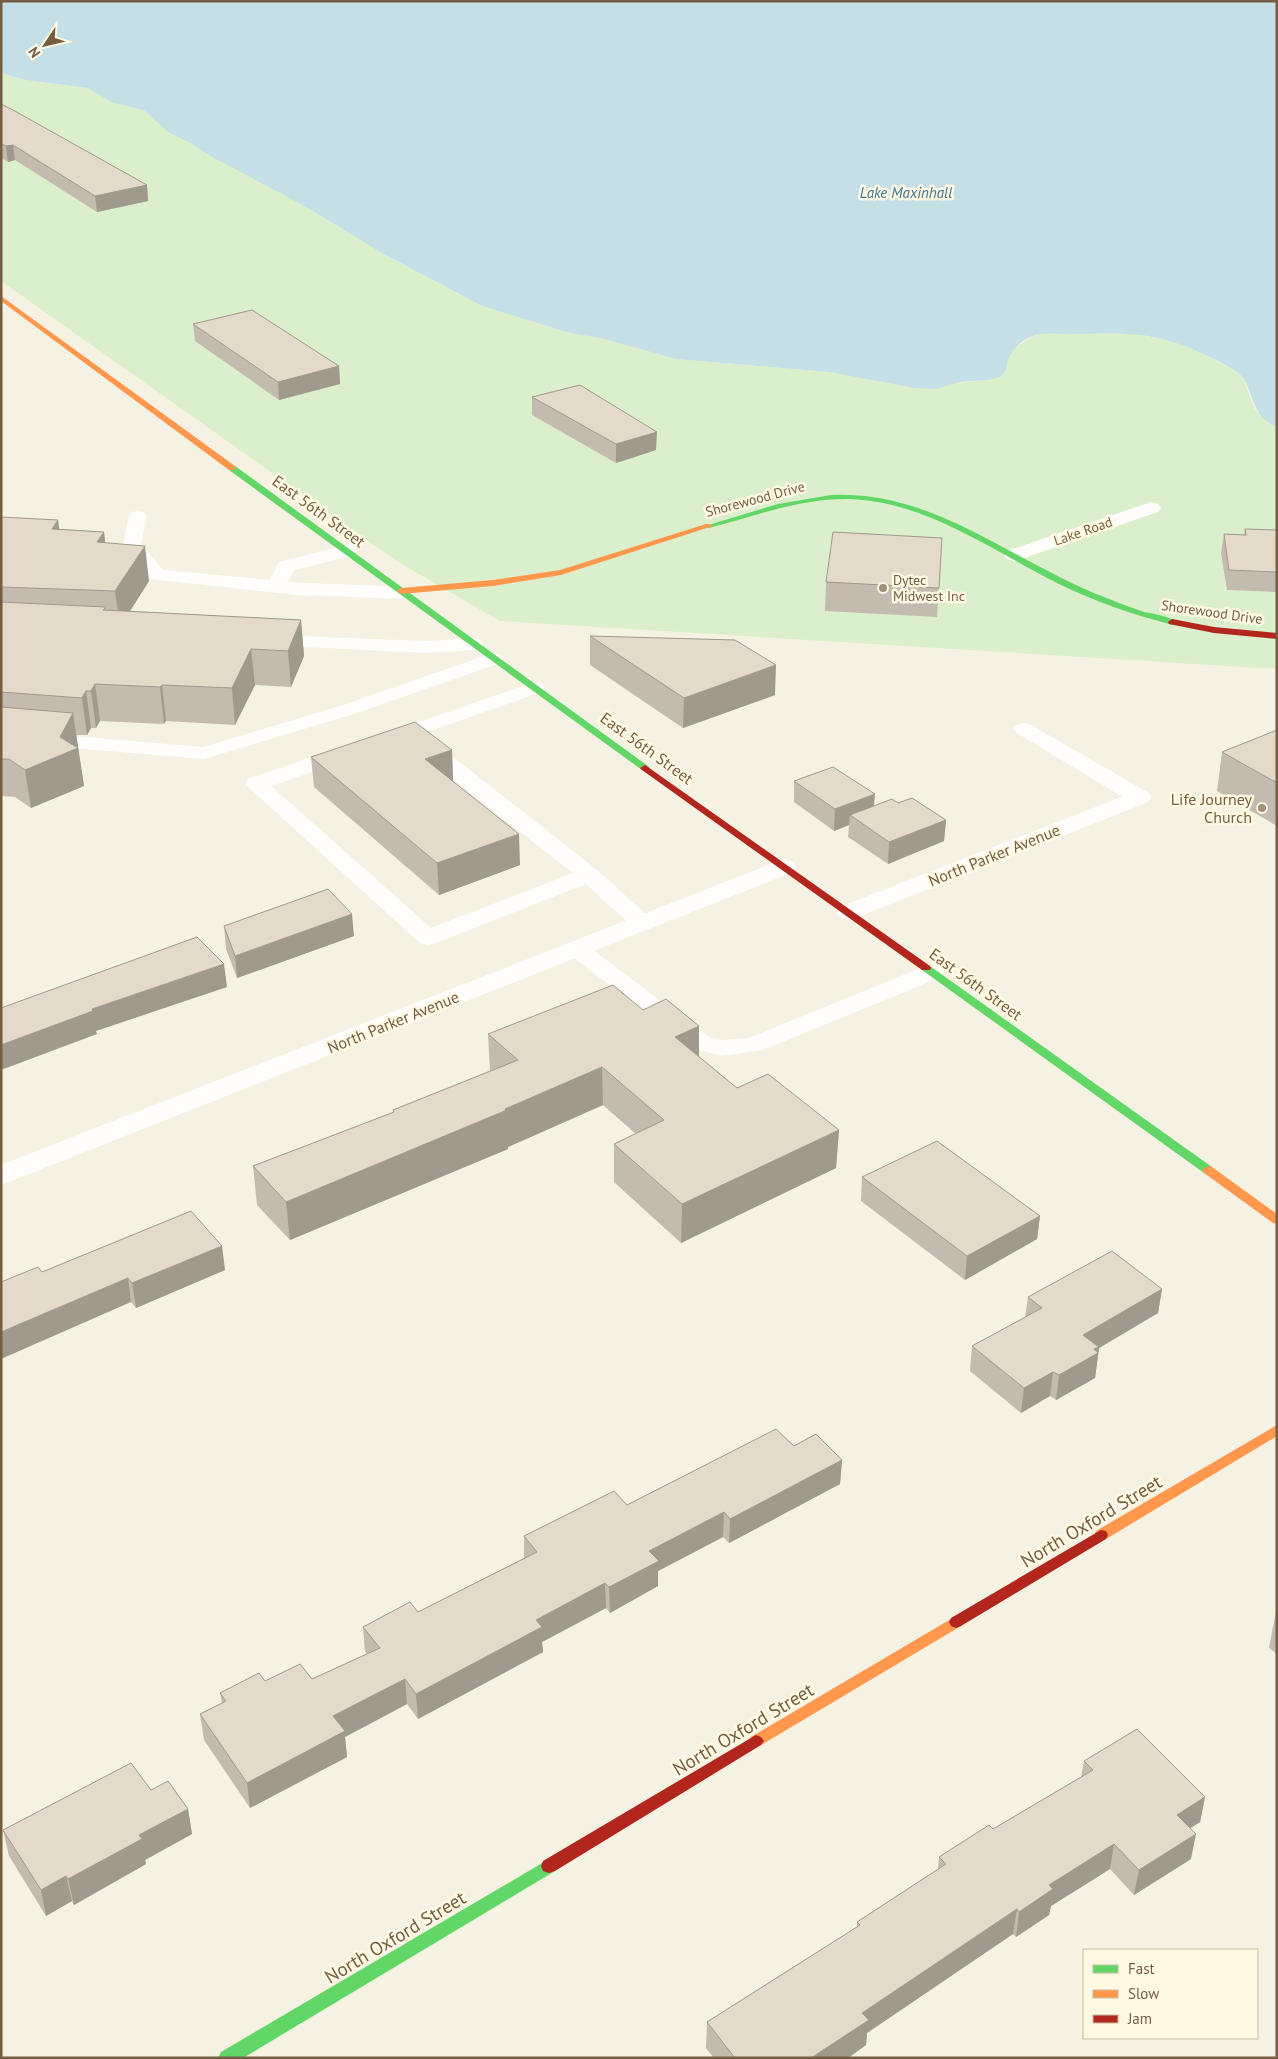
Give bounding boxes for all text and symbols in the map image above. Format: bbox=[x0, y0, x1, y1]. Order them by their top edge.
north arrow bbox=[20, 20, 70, 70]
text: N bbox=[24, 44, 44, 61]
water label: Lake Maxinhall bbox=[860, 183, 952, 202]
street label: East 56th Street bbox=[269, 471, 370, 552]
street label: Shorewood Drive bbox=[703, 477, 807, 521]
street label: Lake Road bbox=[1051, 513, 1115, 549]
place label: Dytec Midwest Inc bbox=[893, 571, 965, 605]
marker: Dytec Midwest Inc bbox=[877, 582, 889, 594]
street label: Shorewood Drive bbox=[1160, 596, 1264, 628]
street label: East 56th Street bbox=[597, 708, 698, 789]
place label: Life Journey Church bbox=[1171, 789, 1253, 827]
marker: Life Journey Church bbox=[1256, 802, 1268, 814]
street label: North Parker Avenue bbox=[925, 819, 1063, 891]
street label: East 56th Street bbox=[926, 944, 1027, 1025]
street label: North Parker Avenue bbox=[324, 986, 462, 1058]
street label: North Oxford Street bbox=[1016, 1469, 1166, 1573]
street label: North Oxford Street bbox=[668, 1677, 818, 1781]
street label: North Oxford Street bbox=[320, 1885, 470, 1989]
legend bbox=[1083, 1949, 1258, 2039]
text: Fast bbox=[1128, 1959, 1155, 1978]
text: Slow bbox=[1128, 1984, 1159, 2003]
text: Jam bbox=[1127, 2009, 1152, 2028]

